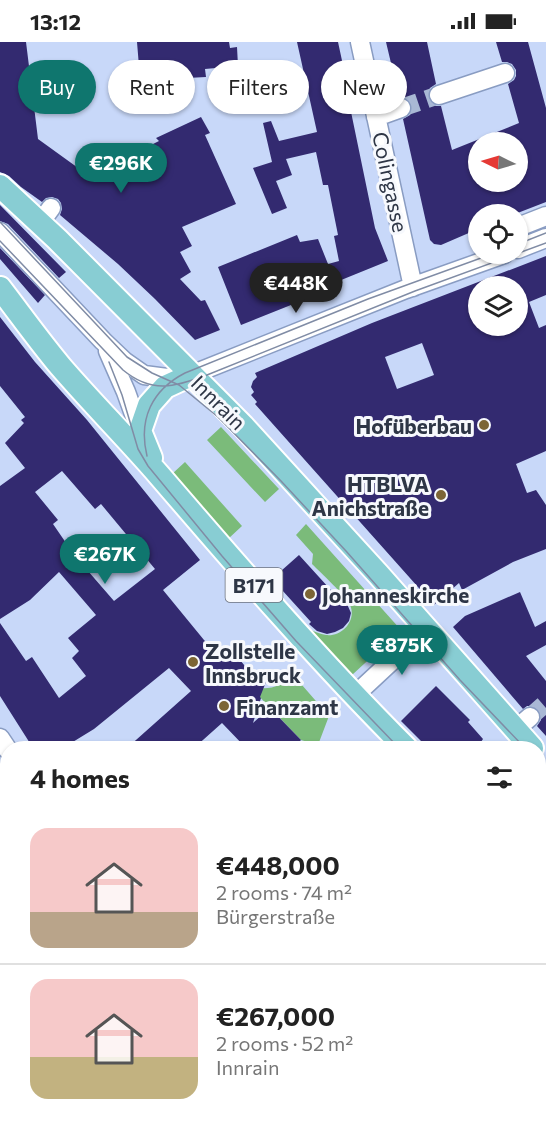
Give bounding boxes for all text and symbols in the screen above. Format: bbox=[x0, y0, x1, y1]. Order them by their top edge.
text: 13:12 bbox=[30, 8, 81, 35]
chip: Buy bbox=[18, 60, 96, 114]
chip: Rent bbox=[108, 60, 195, 114]
chip: Filters bbox=[207, 60, 309, 114]
chip: New bbox=[321, 60, 407, 114]
street label: Colingasse bbox=[368, 129, 414, 235]
north arrow bbox=[468, 132, 528, 192]
map controls bbox=[468, 132, 528, 336]
pin: €296K bbox=[79, 143, 163, 194]
text: €296K bbox=[89, 150, 153, 174]
button: locate bbox=[468, 204, 528, 264]
pin: €448K bbox=[254, 263, 338, 314]
text: €448K bbox=[264, 270, 328, 294]
button: layers bbox=[468, 276, 528, 336]
street label: Innrain bbox=[187, 370, 251, 434]
place label: Hofüberbau bbox=[356, 413, 472, 438]
marker: Hofüberbau bbox=[477, 418, 491, 432]
place label: HTBLVA Anichstraße bbox=[312, 471, 429, 520]
marker: HTBLVA Anichstraße bbox=[434, 488, 448, 502]
pin: €267K bbox=[63, 534, 147, 585]
text: €267K bbox=[74, 541, 136, 565]
road number: B171 bbox=[226, 568, 282, 602]
place label: Johanneskirche bbox=[322, 582, 469, 607]
marker: Johanneskirche bbox=[303, 587, 317, 601]
pin: €875K bbox=[360, 625, 444, 676]
text: €875K bbox=[371, 632, 433, 656]
place label: Zollstelle Innsbruck bbox=[205, 638, 301, 687]
marker: Zollstelle Innsbruck bbox=[186, 655, 200, 669]
place label: Finanzamt bbox=[236, 694, 339, 719]
marker: Finanzamt bbox=[217, 699, 231, 713]
icon: filters bbox=[483, 761, 516, 794]
text: 4 homes bbox=[30, 762, 130, 793]
text: €448,000 bbox=[216, 849, 340, 880]
icon: home bbox=[78, 852, 150, 924]
text: 2 rooms · 74 m² bbox=[216, 880, 352, 904]
text: Bürgerstraße bbox=[216, 904, 335, 928]
text: €267,000 bbox=[216, 1000, 335, 1031]
icon: home bbox=[78, 1003, 150, 1075]
text: 2 rooms · 52 m² bbox=[216, 1031, 353, 1055]
text: Innrain bbox=[216, 1055, 279, 1079]

